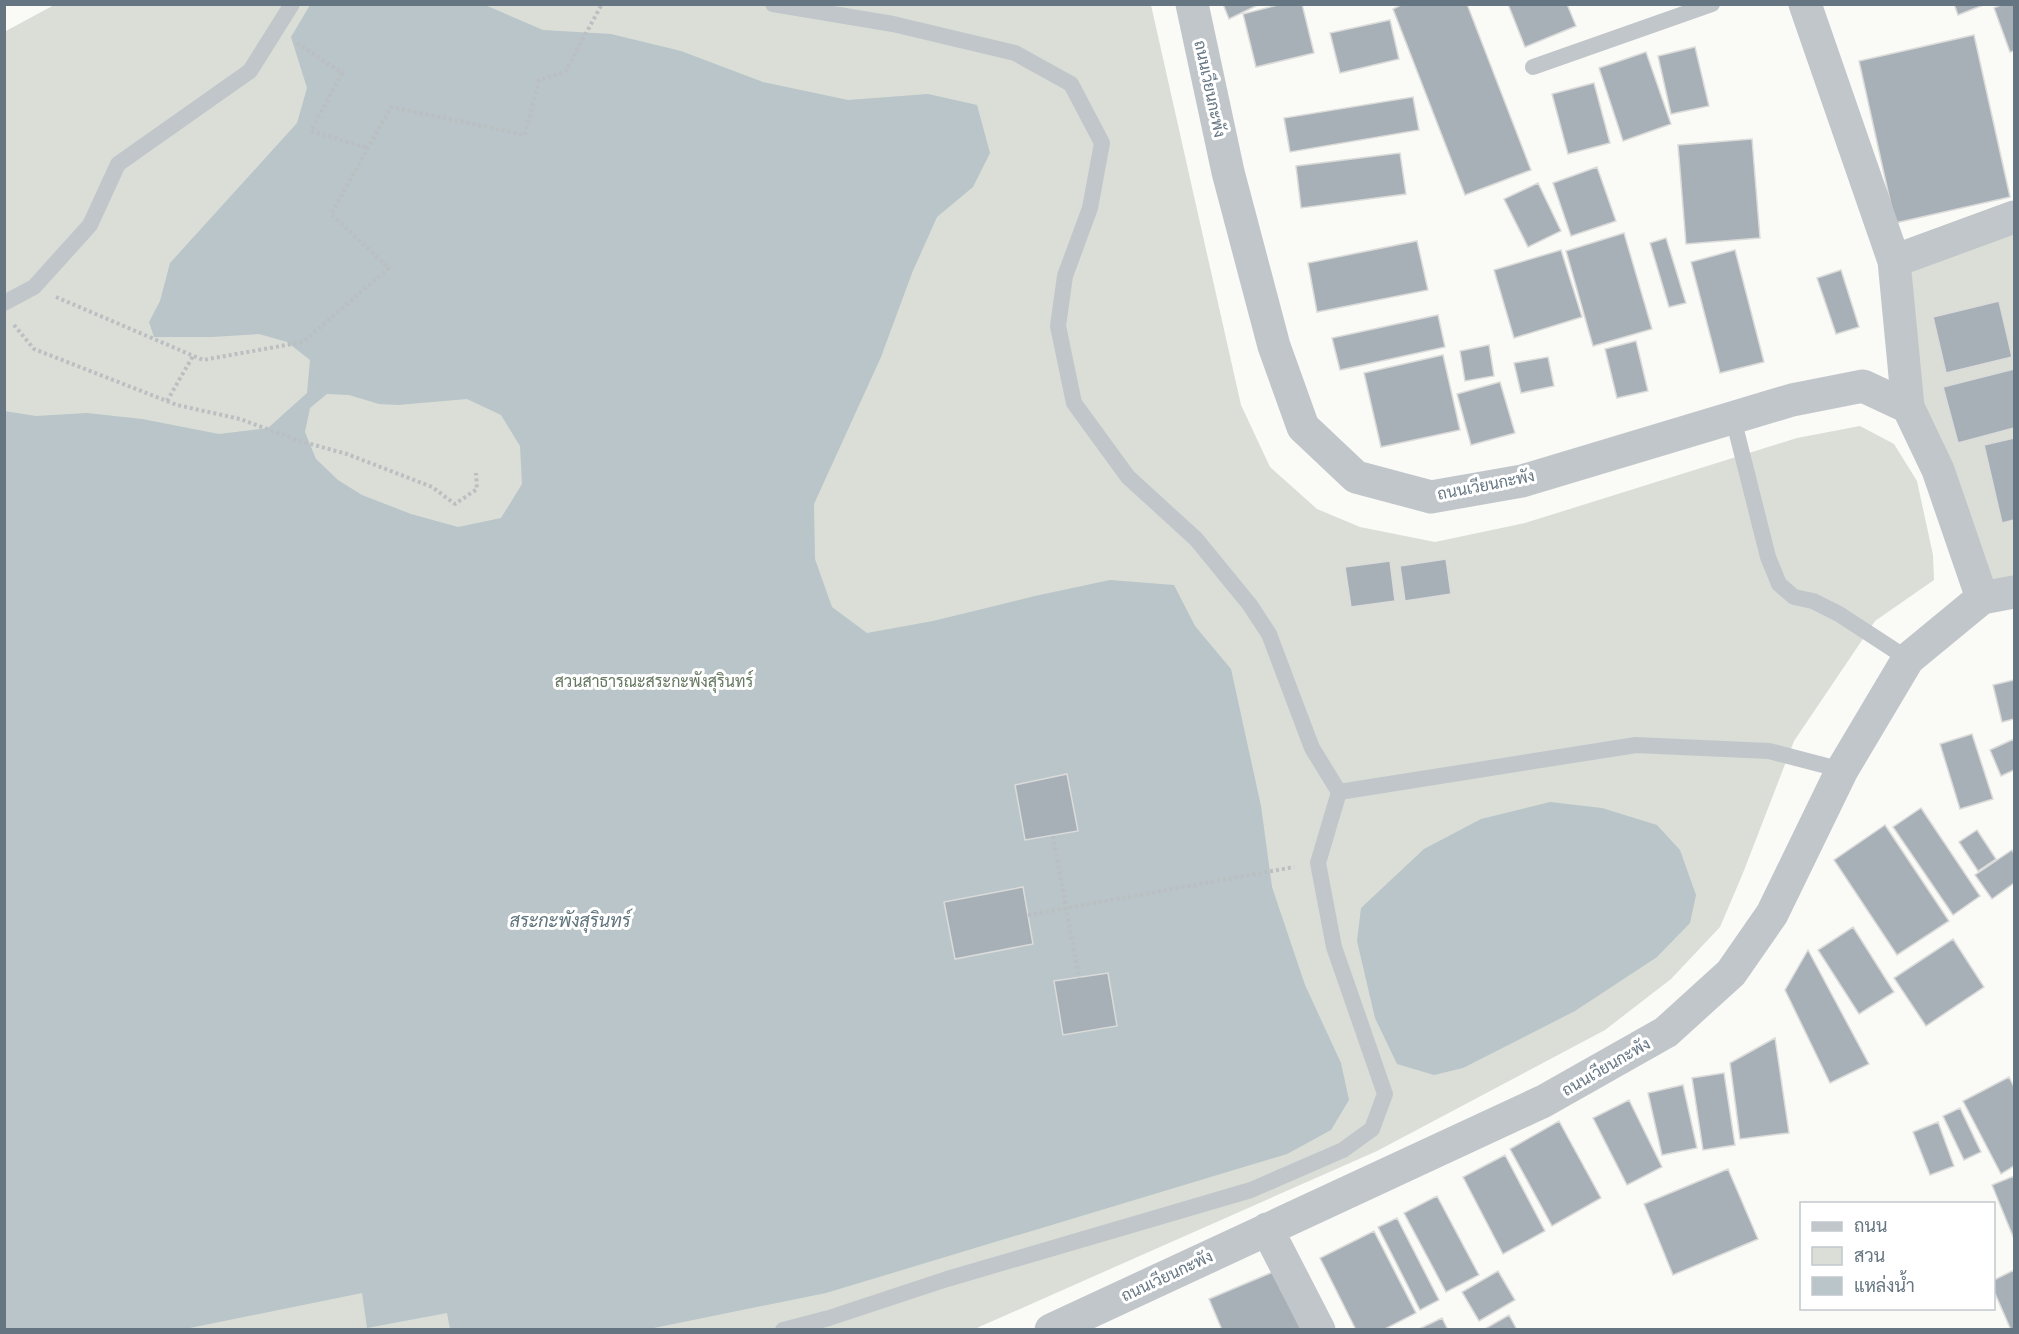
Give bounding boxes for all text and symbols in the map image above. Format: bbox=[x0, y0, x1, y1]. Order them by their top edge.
street label: ถนนเวียนกะพัง bbox=[1190, 38, 1232, 139]
street label: ถนนเวียนกะพัง bbox=[1435, 464, 1536, 504]
park label: สวนสาธารณะสระกะพังสุรินทร์ bbox=[555, 669, 753, 693]
water label: สระกะพังสุรินทร์ bbox=[509, 908, 634, 933]
street label: ถนนเวียนกะพัง bbox=[1557, 1032, 1654, 1100]
legend bbox=[1800, 1202, 1995, 1310]
text: ถนน bbox=[1854, 1215, 1887, 1237]
street label: ถนนเวียนกะพัง bbox=[1117, 1245, 1216, 1305]
text: สวน bbox=[1854, 1245, 1885, 1267]
text: แหล่งน้ำ bbox=[1854, 1270, 1915, 1297]

